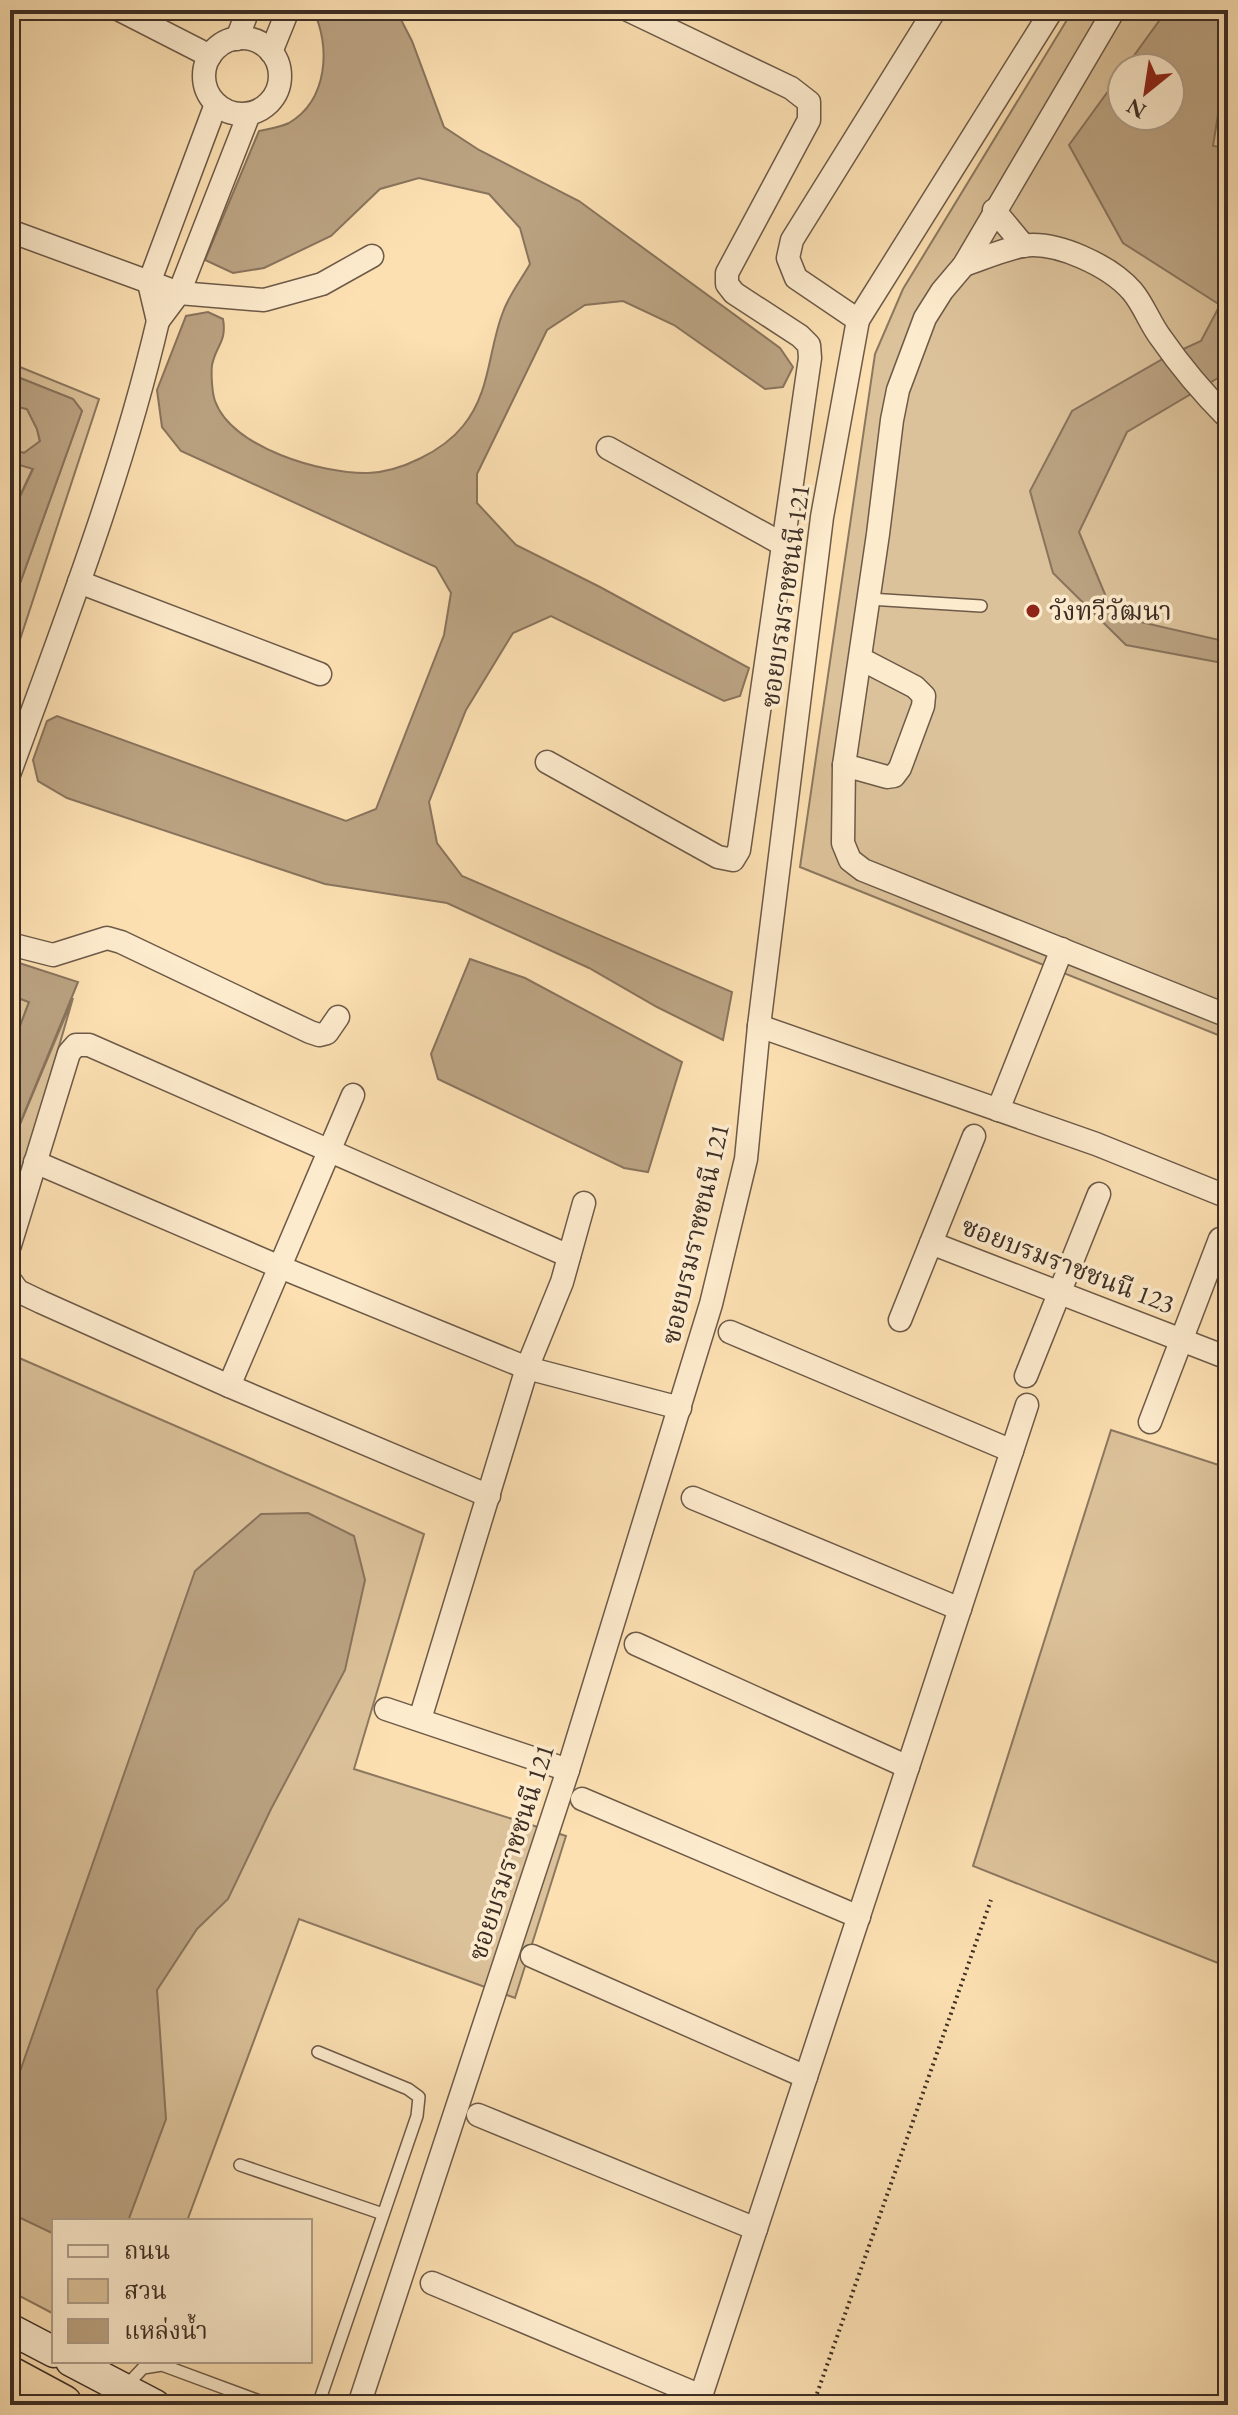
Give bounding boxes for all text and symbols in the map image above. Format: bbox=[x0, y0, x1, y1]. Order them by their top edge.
north arrow bbox=[1106, 52, 1186, 132]
text: N bbox=[1121, 92, 1151, 126]
street label: ซอยบรมราชชนนี 121 bbox=[752, 482, 818, 710]
place label: วังทวีวัฒนา bbox=[1049, 594, 1172, 628]
marker: วังทวีวัฒนา bbox=[1024, 602, 1042, 620]
street label: ซอยบรมราชชนนี 121 bbox=[653, 1120, 737, 1348]
street label: ซอยบรมราชชนนี 123 bbox=[957, 1209, 1179, 1321]
street label: ซอยบรมราชชนนี 121 bbox=[460, 1740, 562, 1964]
legend bbox=[52, 2219, 312, 2363]
text: ถนน bbox=[124, 2235, 170, 2266]
text: สวน bbox=[124, 2275, 167, 2306]
text: แหล่งน้ำ bbox=[124, 2313, 208, 2346]

